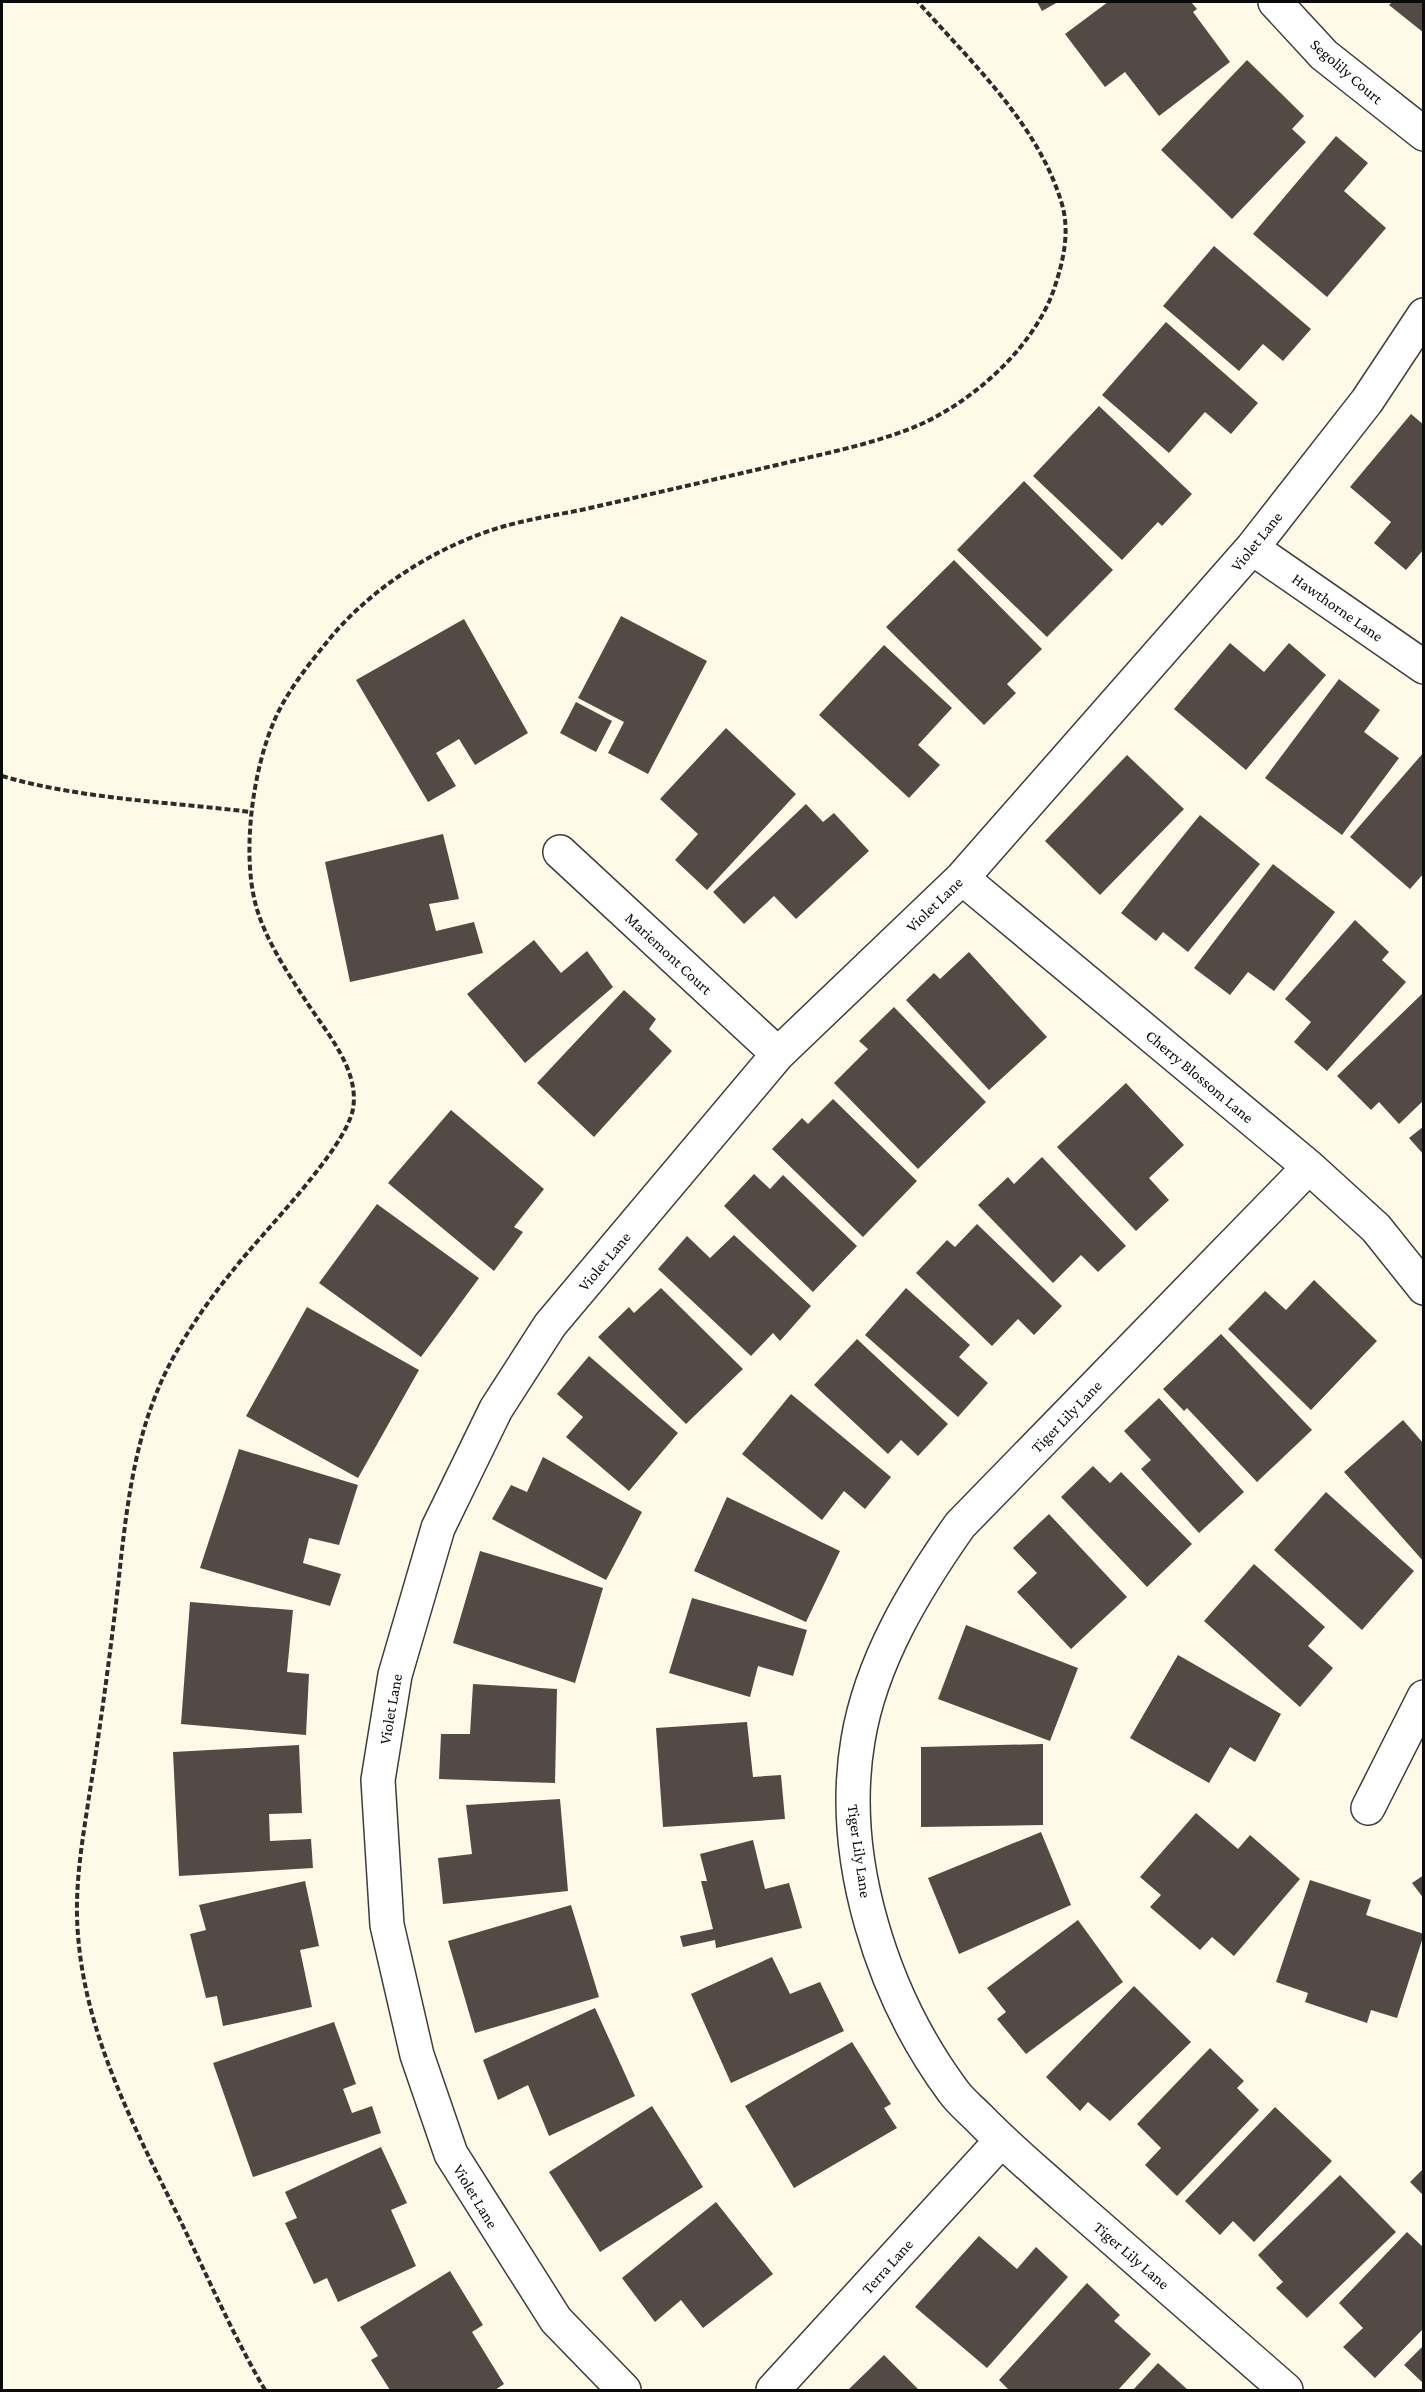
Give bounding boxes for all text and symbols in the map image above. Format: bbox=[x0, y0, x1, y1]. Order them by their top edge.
street label: Segolily Court bbox=[1307, 35, 1387, 108]
street label: Violet Lane bbox=[1227, 508, 1286, 574]
street label: Hawthorne Lane bbox=[1289, 570, 1386, 645]
street label: Violet Lane bbox=[903, 873, 966, 935]
street label: Mariemont Court bbox=[622, 909, 716, 998]
street label: Cherry Blossom Lane bbox=[1142, 1026, 1257, 1127]
street label: Violet Lane bbox=[575, 1228, 634, 1294]
street label: Tiger Lily Lane bbox=[1028, 1377, 1106, 1457]
street label: Violet Lane bbox=[376, 1672, 405, 1746]
street label: Tiger Lily Lane bbox=[844, 1803, 874, 1899]
street label: Violet Lane bbox=[450, 2161, 501, 2231]
street label: Tiger Lily Lane bbox=[1090, 2218, 1173, 2293]
street label: Terra Lane bbox=[858, 2236, 916, 2297]

